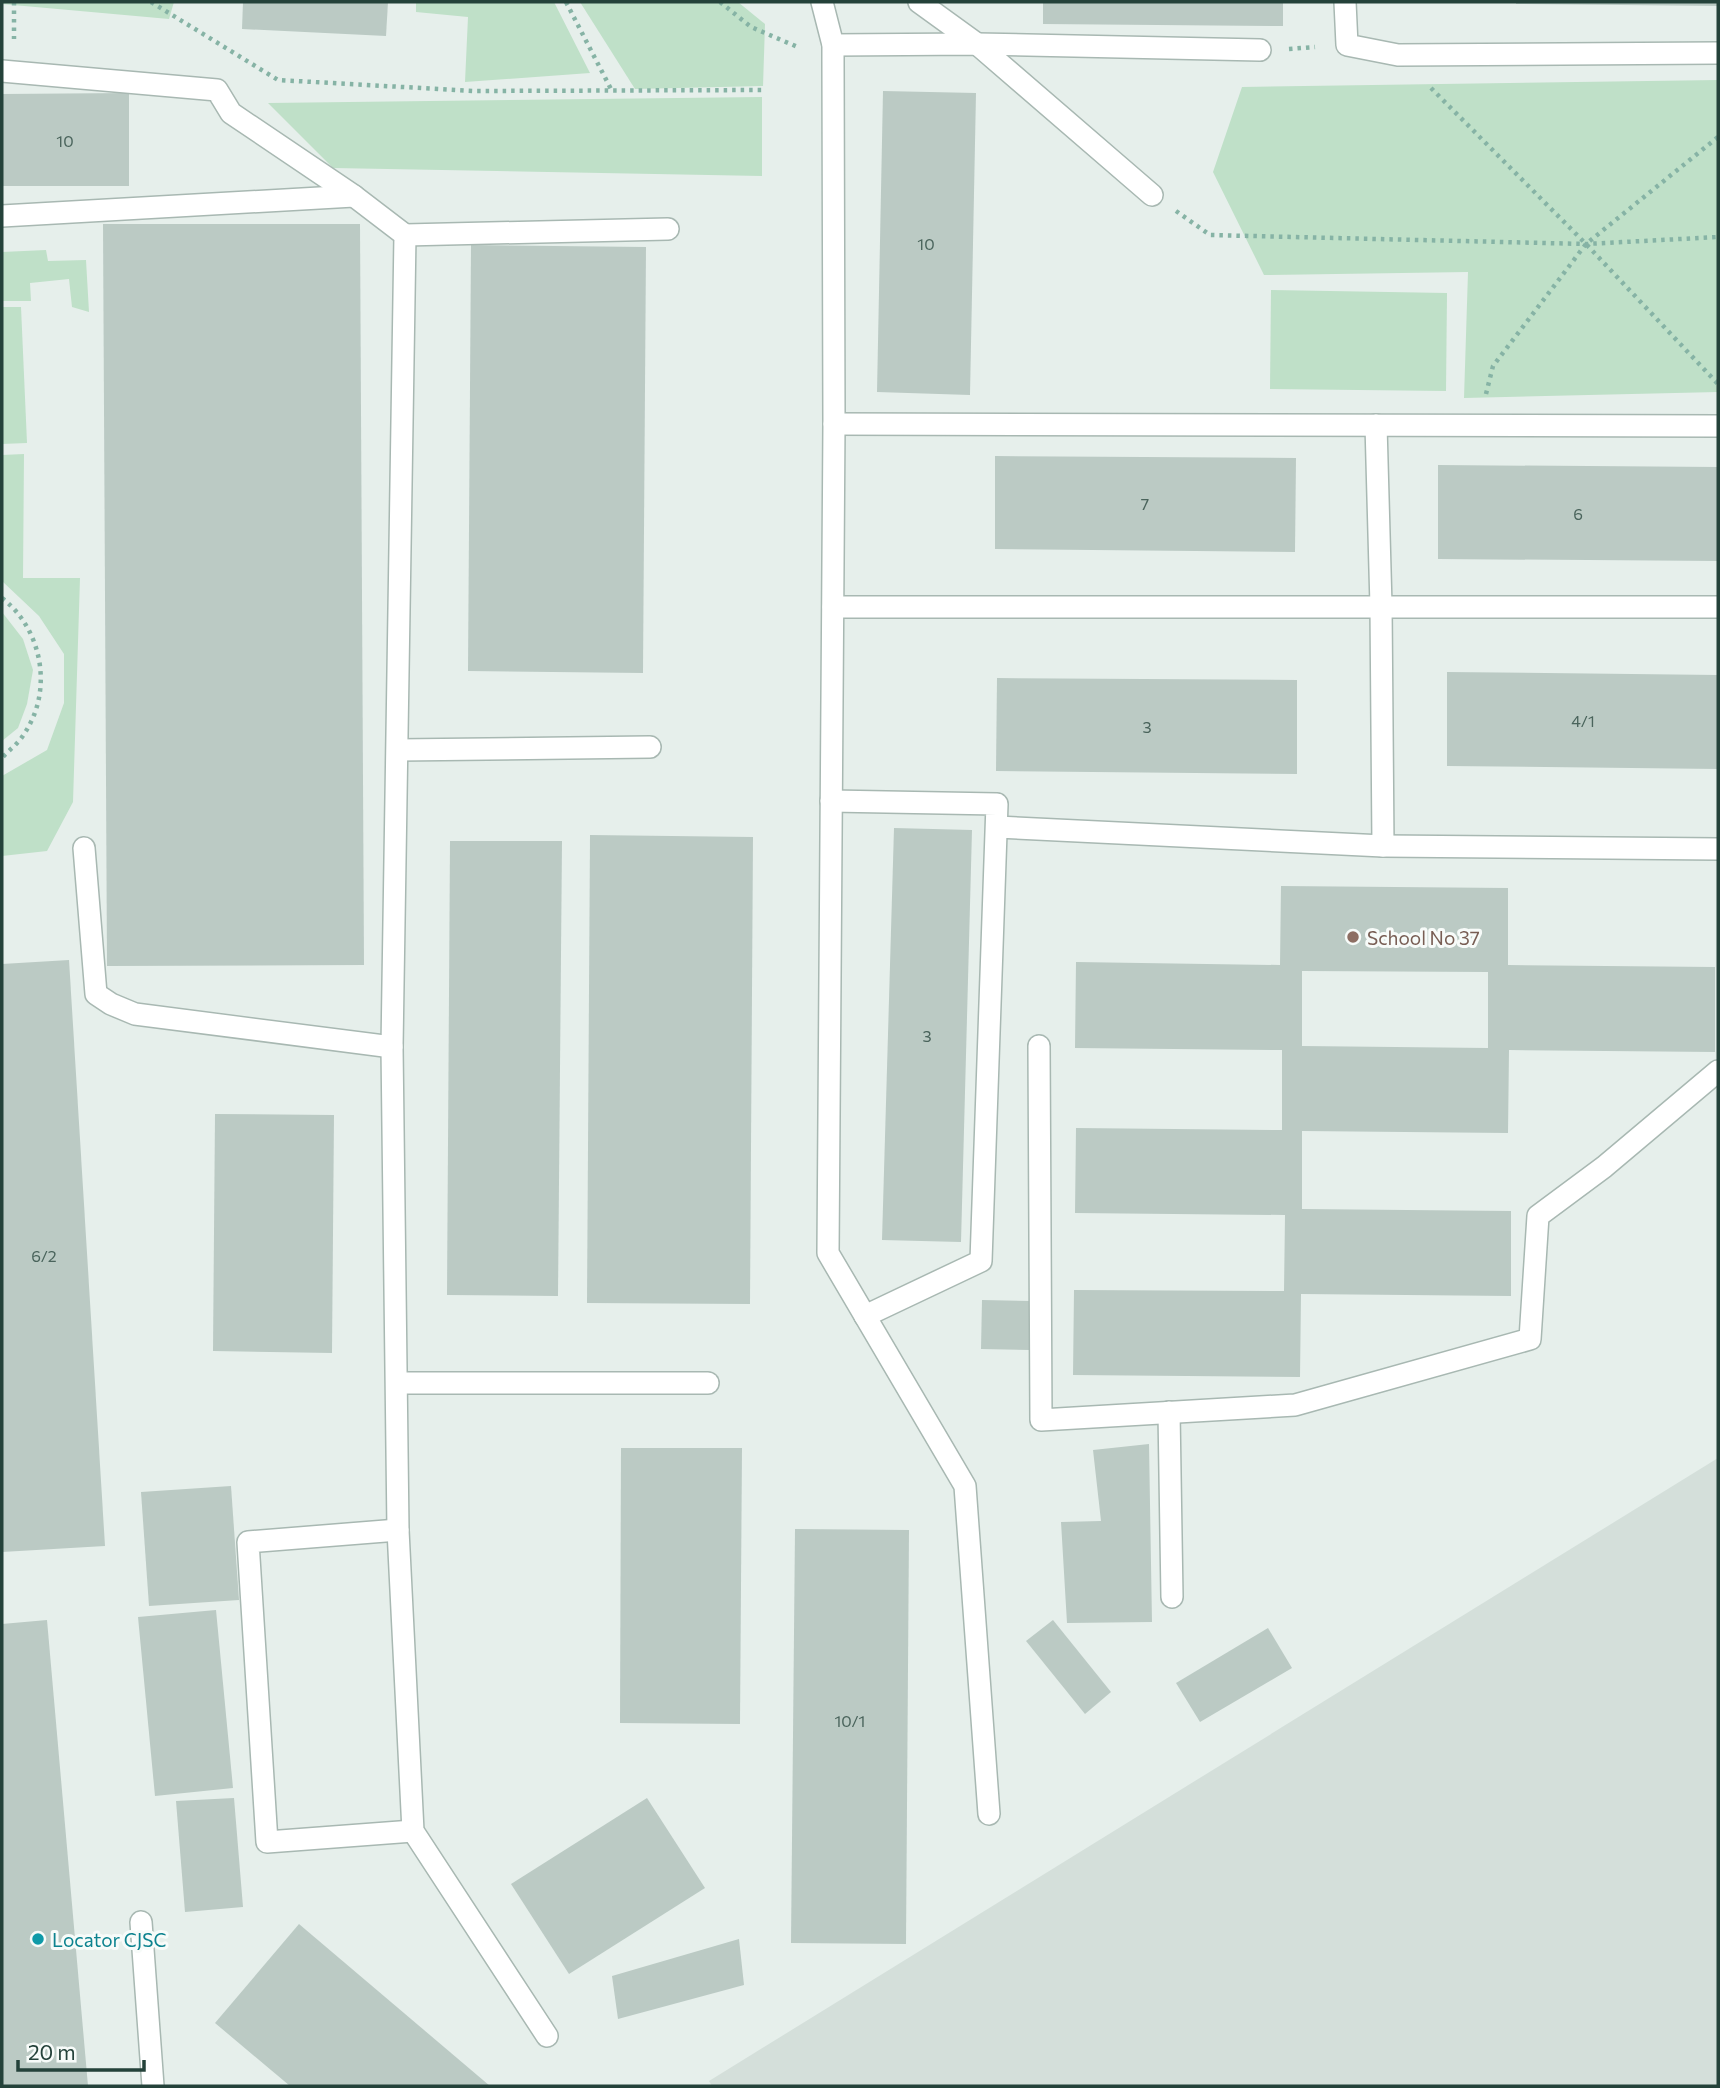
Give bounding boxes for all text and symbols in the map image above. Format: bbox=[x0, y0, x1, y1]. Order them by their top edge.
house number: 10 bbox=[56, 131, 74, 150]
house number: 10 bbox=[917, 234, 935, 253]
house number: 7 bbox=[1141, 494, 1149, 513]
house number: 6 bbox=[1573, 504, 1583, 523]
house number: 4/1 bbox=[1571, 711, 1595, 730]
house number: 3 bbox=[1142, 717, 1152, 736]
place label: School No 37 bbox=[1367, 926, 1480, 949]
marker: School No 37 bbox=[1345, 929, 1361, 945]
house number: 3 bbox=[922, 1026, 932, 1045]
house number: 6/2 bbox=[31, 1246, 57, 1265]
house number: 10/1 bbox=[835, 1711, 865, 1730]
place label: Locator CJSC bbox=[52, 1928, 167, 1951]
marker: Locator CJSC bbox=[30, 1931, 46, 1947]
scale bar bbox=[18, 2028, 144, 2072]
text: 20 m bbox=[28, 2039, 76, 2064]

